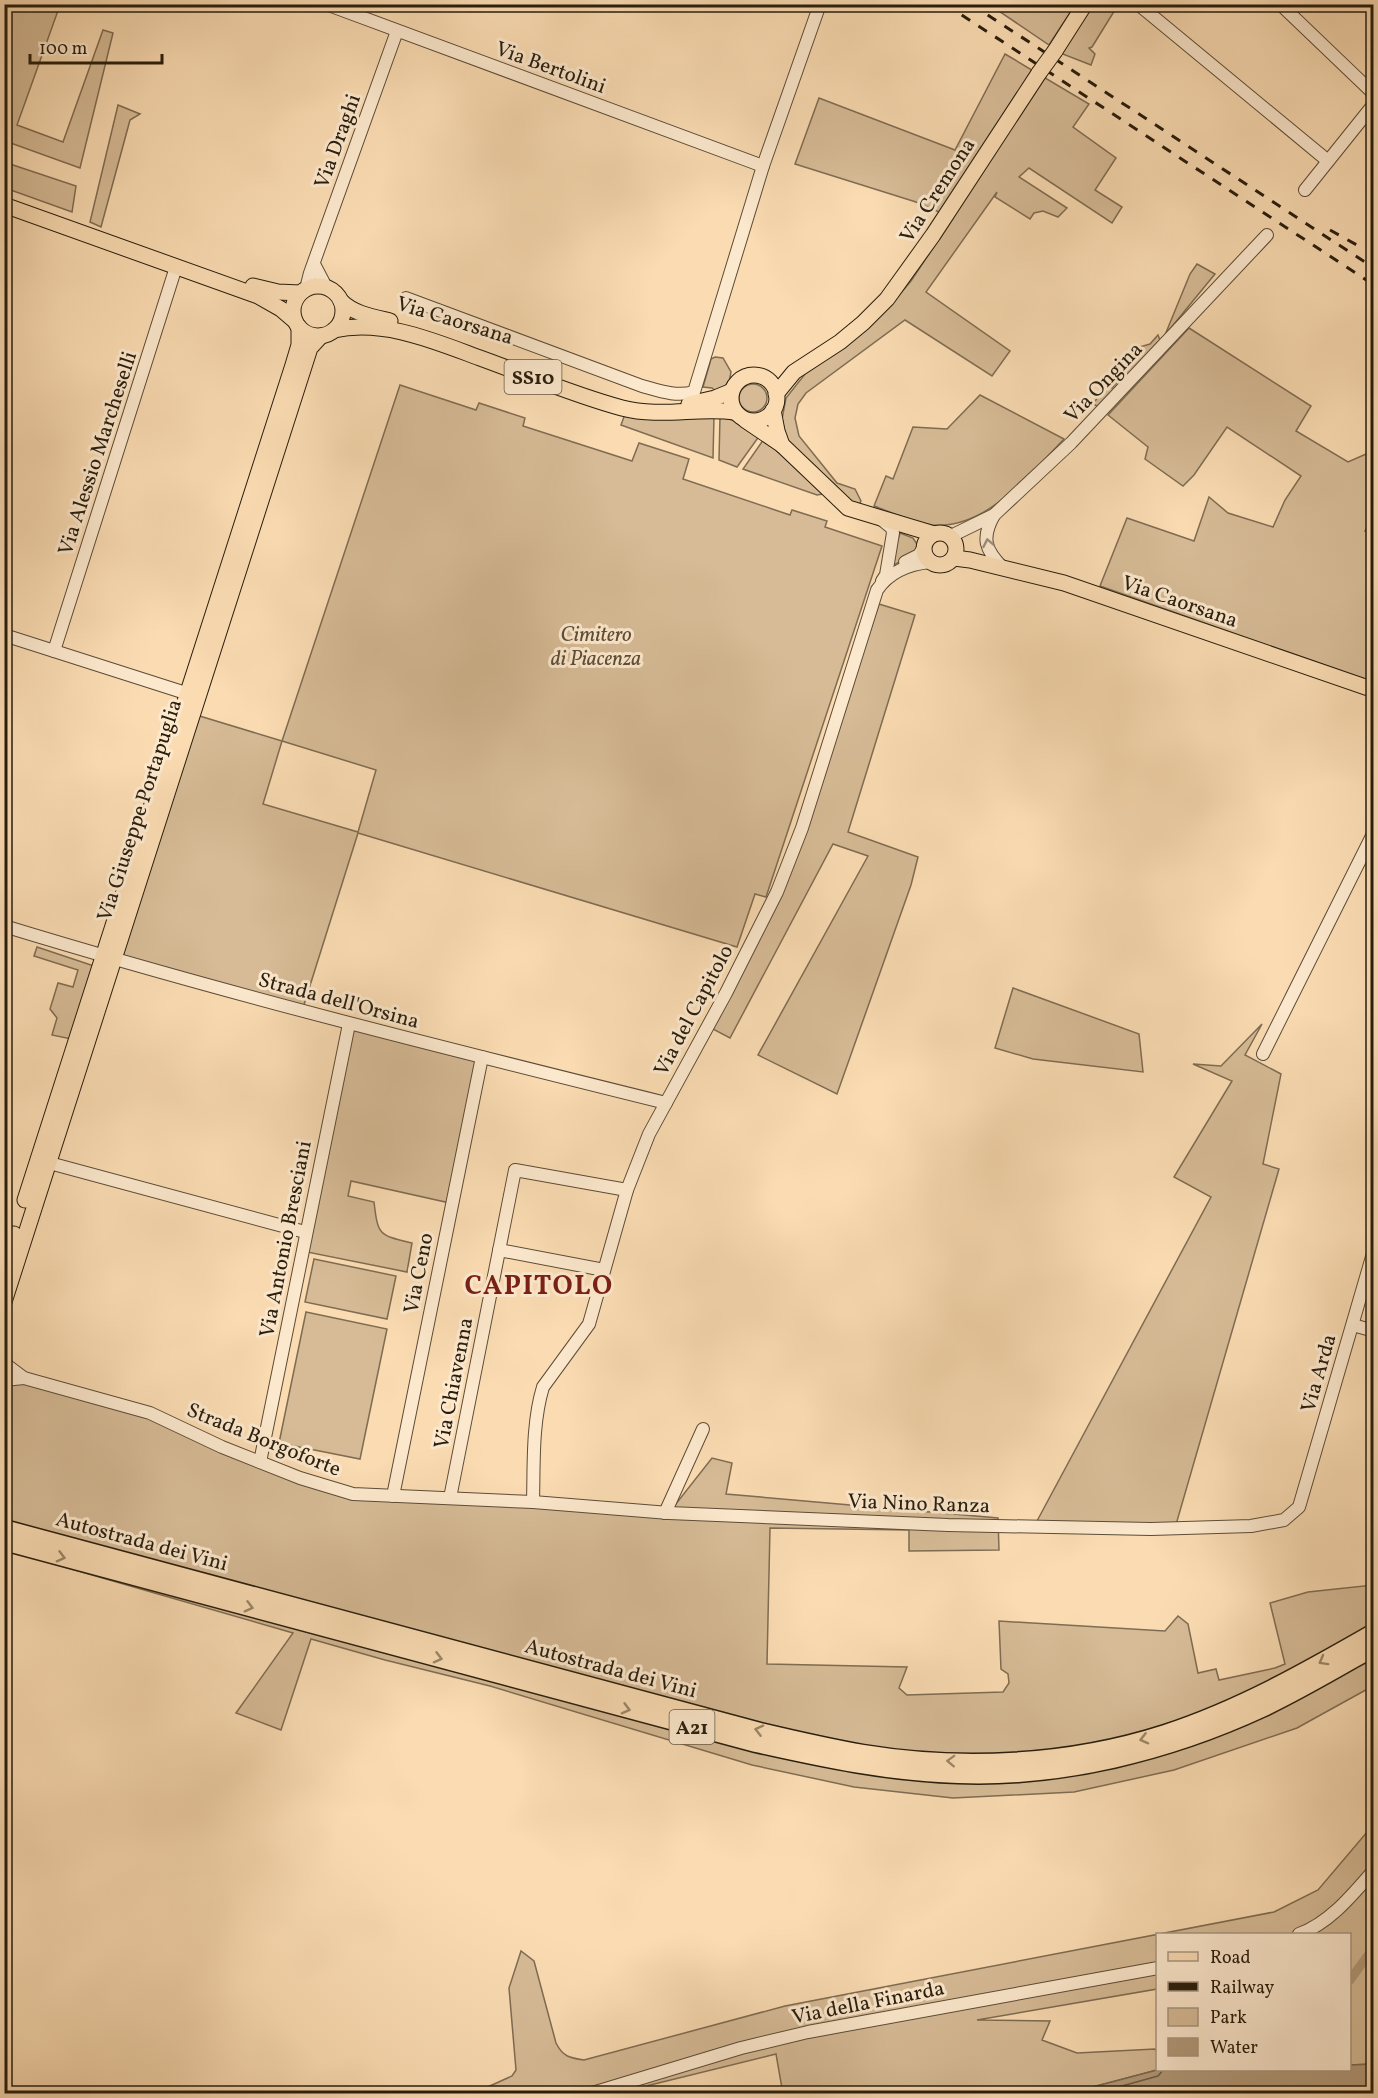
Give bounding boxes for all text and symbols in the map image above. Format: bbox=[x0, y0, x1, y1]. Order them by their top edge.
scale bar bbox=[30, 27, 162, 65]
street label: Via Bertolini bbox=[491, 35, 610, 102]
text: 100 m bbox=[39, 37, 88, 62]
street label: Via Draghi bbox=[308, 90, 369, 193]
street label: Via Cremona bbox=[894, 133, 983, 249]
street label: Via Caorsana bbox=[393, 290, 517, 353]
street label: Via Ongina bbox=[1058, 336, 1150, 430]
street label: Via Alessio Marcheselli bbox=[52, 348, 145, 559]
road number: SS10 bbox=[504, 360, 562, 394]
one-way arrow bbox=[982, 538, 995, 548]
street label: Via Caorsana bbox=[1118, 569, 1241, 636]
park label: Cimitero di Piacenza bbox=[551, 621, 641, 674]
street label: Via Giuseppe Portapuglia bbox=[91, 696, 190, 925]
street label: Via del Capitolo bbox=[648, 940, 741, 1081]
street label: Strada dell'Orsina bbox=[255, 966, 422, 1037]
street label: Via Antonio Bresciani bbox=[253, 1138, 320, 1340]
street label: Via Ceno bbox=[397, 1230, 442, 1316]
district label: CAPITOLO bbox=[464, 1268, 614, 1306]
street label: Via Chiavenna bbox=[428, 1315, 481, 1451]
street label: Via Arda bbox=[1294, 1331, 1344, 1416]
street label: Strada Borgoforte bbox=[182, 1396, 345, 1485]
street label: Via Nino Ranza bbox=[847, 1488, 991, 1521]
street label: Autostrada dei Vini bbox=[52, 1506, 231, 1579]
one-way arrow bbox=[56, 1549, 66, 1562]
one-way arrow bbox=[244, 1600, 254, 1612]
street label: Autostrada dei Vini bbox=[521, 1633, 700, 1706]
one-way arrow bbox=[432, 1651, 443, 1663]
one-way arrow bbox=[1319, 1654, 1329, 1666]
one-way arrow bbox=[620, 1702, 631, 1714]
road number: A21 bbox=[670, 1710, 714, 1744]
one-way arrow bbox=[754, 1725, 764, 1738]
one-way arrow bbox=[1139, 1731, 1149, 1744]
one-way arrow bbox=[947, 1755, 956, 1767]
legend bbox=[1156, 1933, 1351, 2071]
text: Road bbox=[1210, 1946, 1251, 1971]
street label: Via della Finarda bbox=[789, 1974, 947, 2032]
text: Railway bbox=[1210, 1976, 1274, 2001]
text: Park bbox=[1210, 2006, 1247, 2031]
text: Water bbox=[1210, 2036, 1258, 2061]

